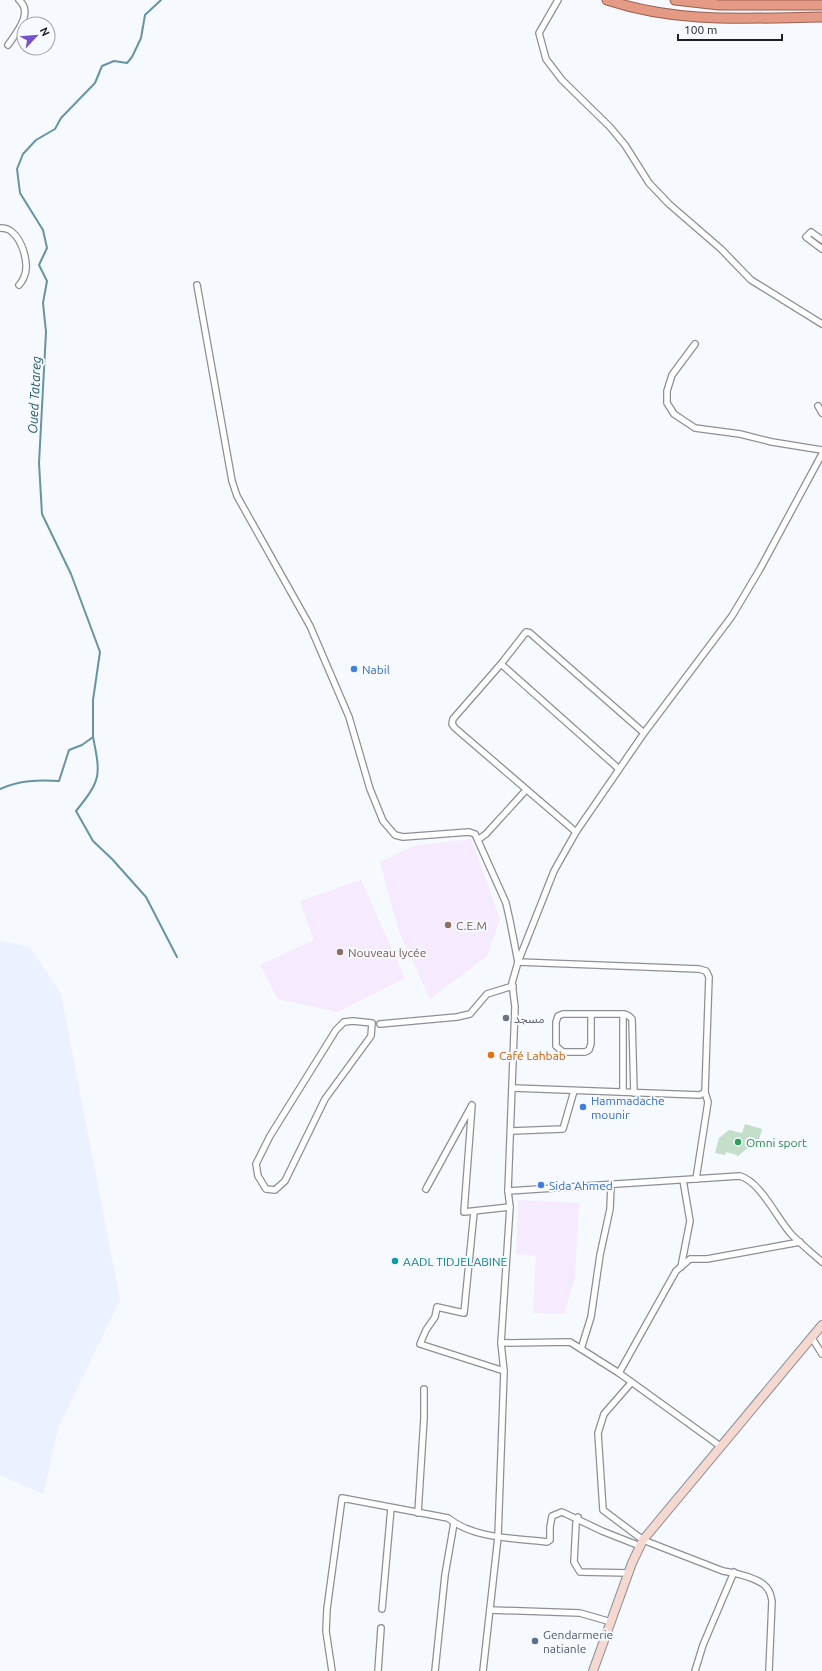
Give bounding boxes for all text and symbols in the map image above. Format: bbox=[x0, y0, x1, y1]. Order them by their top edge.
north arrow bbox=[16, 16, 56, 56]
scale bar bbox=[678, 16, 782, 42]
text: 100 m bbox=[684, 23, 717, 36]
text: N bbox=[38, 25, 52, 38]
water label: Oued Tatareg bbox=[25, 356, 43, 434]
place label: Nabil bbox=[362, 663, 390, 676]
marker: Nabil bbox=[349, 664, 359, 674]
place label: C.E.M bbox=[456, 919, 487, 932]
marker: C.E.M bbox=[443, 920, 453, 930]
place label: Nouveau lycée bbox=[348, 946, 426, 959]
marker: Nouveau lycée bbox=[335, 947, 345, 957]
place label: مسجد bbox=[514, 1012, 545, 1025]
marker: مسجد bbox=[501, 1013, 511, 1023]
place label: Café Lahbab bbox=[499, 1049, 566, 1062]
marker: Café Lahbab bbox=[486, 1050, 496, 1060]
place label: Hammadache mounir bbox=[591, 1094, 665, 1121]
marker: Hammadache mounir bbox=[578, 1102, 588, 1112]
place label: Omni sport bbox=[746, 1136, 807, 1149]
marker: Omni sport bbox=[733, 1137, 743, 1147]
place label: Sida Ahmed bbox=[549, 1179, 613, 1192]
marker: Sida Ahmed bbox=[536, 1180, 546, 1190]
place label: AADL TIDJELABINE bbox=[403, 1255, 508, 1268]
marker: AADL TIDJELABINE bbox=[390, 1256, 400, 1266]
place label: Gendarmerie natianle bbox=[543, 1628, 613, 1655]
marker: Gendarmerie natianle bbox=[530, 1636, 540, 1646]

